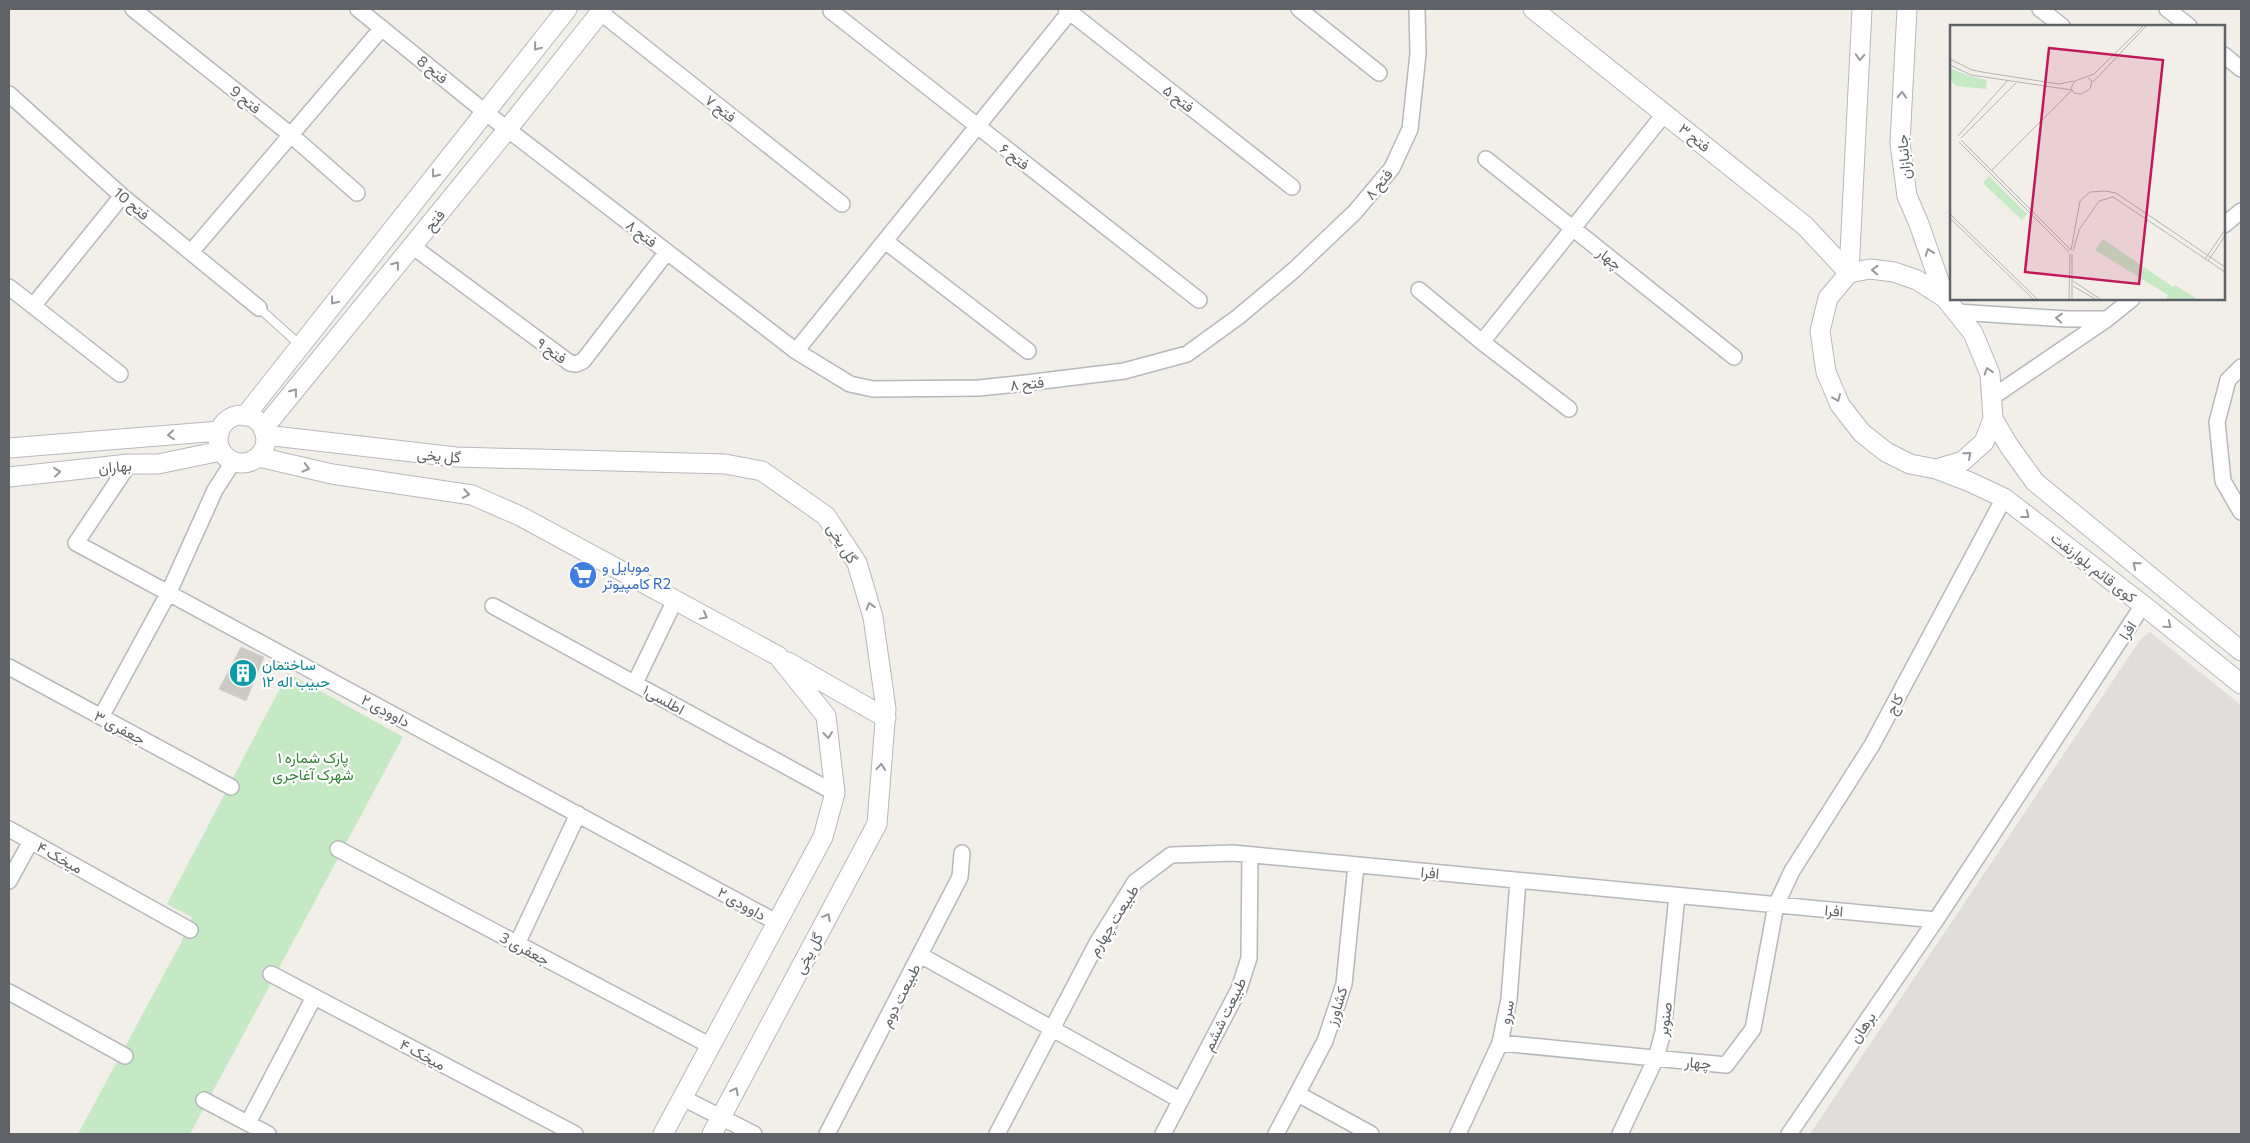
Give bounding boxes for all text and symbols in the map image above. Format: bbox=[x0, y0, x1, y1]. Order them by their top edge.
inset map bbox=[1950, 25, 2225, 300]
one-way arrow bbox=[534, 41, 542, 50]
street label: فتح 8 bbox=[412, 51, 452, 89]
one-way arrow bbox=[1854, 54, 1865, 62]
street label: فتح ۵ bbox=[1158, 80, 1198, 118]
street label: فتح 9 bbox=[225, 81, 265, 119]
street label: فتح ۷ bbox=[700, 90, 740, 128]
one-way arrow bbox=[1897, 90, 1908, 98]
street label: فتح ۳ bbox=[1674, 119, 1714, 158]
street label: جانبازان bbox=[1892, 134, 1915, 180]
street label: فتح ۶ bbox=[995, 139, 1034, 176]
street label: فتح ۸ bbox=[1360, 165, 1398, 205]
one-way arrow bbox=[433, 168, 441, 177]
street label: فتح 10 bbox=[108, 183, 154, 226]
street label: فتح bbox=[420, 205, 451, 236]
street label: فتح ۸ bbox=[621, 215, 661, 253]
street label: چهار bbox=[1592, 242, 1626, 275]
one-way arrow bbox=[1925, 249, 1935, 257]
one-way arrow bbox=[391, 262, 400, 271]
one-way arrow bbox=[1870, 265, 1878, 275]
one-way arrow bbox=[332, 295, 340, 304]
one-way arrow bbox=[2054, 313, 2062, 324]
street label: فتح ۹ bbox=[532, 333, 571, 369]
one-way arrow bbox=[1983, 367, 1993, 375]
street label: فتح ۸ bbox=[1009, 372, 1045, 397]
one-way arrow bbox=[289, 389, 297, 398]
one-way arrow bbox=[1831, 393, 1842, 402]
one-way arrow bbox=[167, 429, 175, 440]
street label: گل یخی bbox=[416, 444, 462, 468]
one-way arrow bbox=[1963, 452, 1972, 461]
street label: بهاران bbox=[97, 456, 133, 477]
one-way arrow bbox=[301, 462, 310, 473]
one-way arrow bbox=[54, 467, 62, 478]
one-way arrow bbox=[462, 489, 471, 499]
one-way arrow bbox=[2020, 509, 2029, 517]
street label: گل یخی bbox=[822, 519, 863, 568]
street label: کوی قائم بلوارنفت bbox=[2046, 528, 2141, 608]
place label: موبایل و کامپیوتر R2 bbox=[601, 557, 671, 594]
supermarket icon: موبایل و کامپیوتر R2 bbox=[568, 560, 598, 590]
one-way arrow bbox=[2133, 562, 2142, 570]
one-way arrow bbox=[865, 602, 875, 610]
one-way arrow bbox=[699, 610, 708, 620]
street label: افرا bbox=[2114, 617, 2140, 643]
one-way arrow bbox=[2162, 620, 2171, 628]
place label: ساختمان حبیب اله ۱۲ bbox=[262, 655, 330, 691]
building icon: ساختمان حبیب اله ۱۲ bbox=[228, 658, 258, 688]
street label: اطلسی۱ bbox=[639, 680, 688, 719]
street label: داوودی ۲ bbox=[358, 690, 413, 732]
street label: کاج bbox=[1881, 690, 1910, 719]
street label: جعفری ۳ bbox=[90, 706, 149, 750]
one-way arrow bbox=[822, 731, 833, 739]
park label: پارک شماره ۱ شهرک آغاجری bbox=[272, 748, 354, 785]
one-way arrow bbox=[876, 762, 887, 770]
street label: میخک ۴ bbox=[34, 837, 86, 878]
street label: افرا bbox=[1420, 862, 1440, 883]
street label: طبیعت چهارم bbox=[1084, 881, 1144, 960]
street label: داوودی ۲ bbox=[714, 882, 769, 925]
street label: افرا bbox=[1824, 900, 1844, 921]
one-way arrow bbox=[821, 913, 831, 922]
street label: 3 جعفری bbox=[496, 927, 553, 970]
street label: گل یخی bbox=[790, 929, 828, 978]
street label: طبیعت دوم bbox=[876, 960, 925, 1031]
street label: طبیعت ششم bbox=[1198, 974, 1251, 1055]
street label: کشاورز bbox=[1321, 984, 1352, 1029]
street label: سرو bbox=[1495, 998, 1518, 1026]
street label: صنوبر bbox=[1653, 1001, 1676, 1038]
street label: برهان bbox=[1845, 1008, 1880, 1046]
street label: میخک ۴ bbox=[397, 1034, 449, 1074]
street label: چهار bbox=[1683, 1052, 1712, 1074]
one-way arrow bbox=[729, 1087, 739, 1096]

